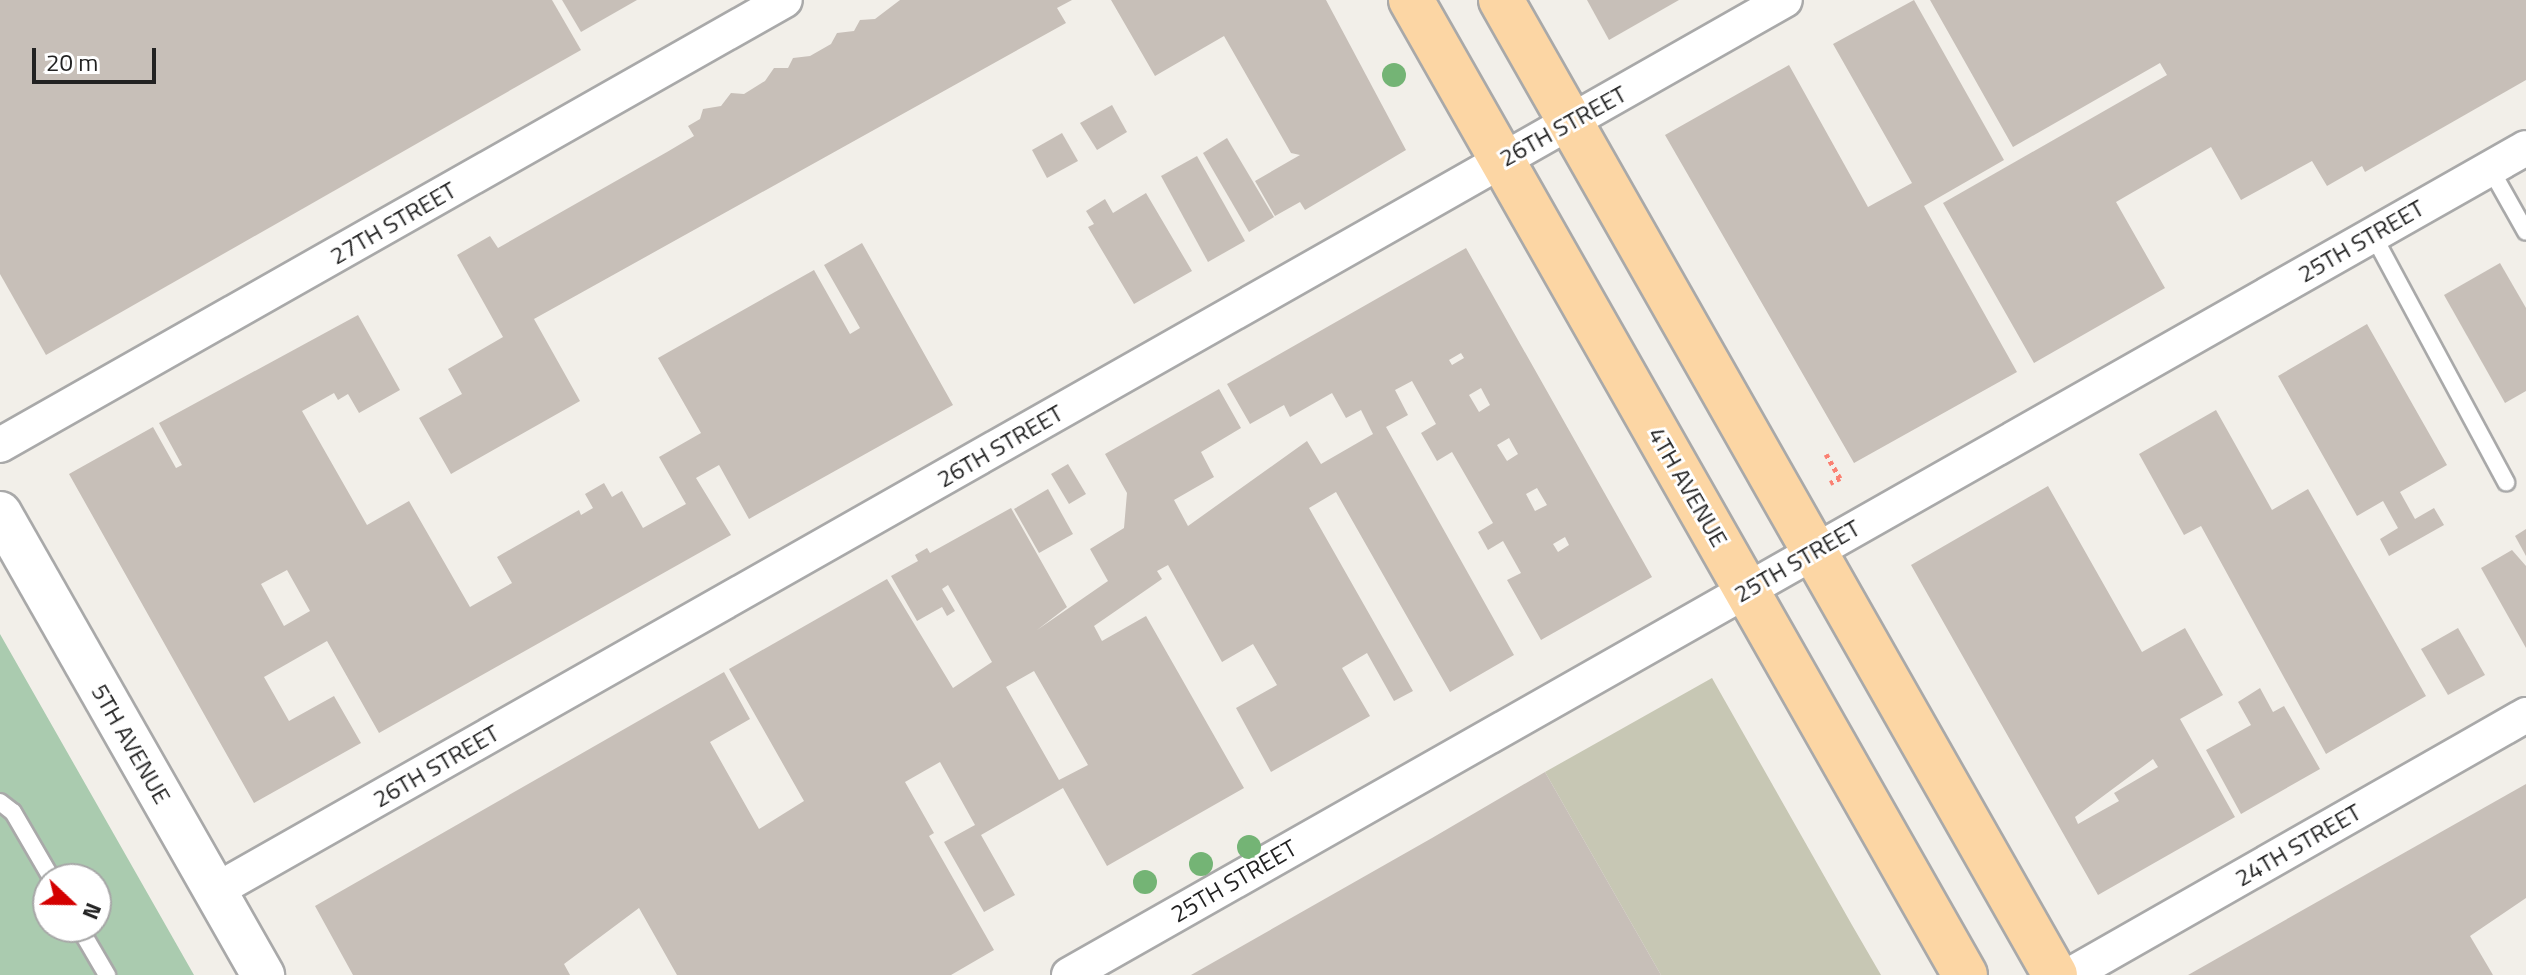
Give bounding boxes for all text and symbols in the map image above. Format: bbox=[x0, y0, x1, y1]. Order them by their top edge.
scale bar bbox=[36, 32, 160, 82]
text: 20 m bbox=[46, 44, 98, 80]
street label: 26TH STREET bbox=[1495, 79, 1631, 173]
street label: 27TH STREET bbox=[325, 175, 461, 271]
street label: 25TH STREET bbox=[2293, 193, 2429, 289]
street label: 26TH STREET bbox=[932, 398, 1068, 494]
street label: 4TH AVENUE bbox=[1642, 422, 1734, 552]
street label: 25TH STREET bbox=[1729, 513, 1865, 609]
street label: 5TH AVENUE bbox=[85, 679, 177, 809]
street label: 26TH STREET bbox=[368, 718, 504, 814]
street label: 24TH STREET bbox=[2230, 797, 2366, 893]
street label: 25TH STREET bbox=[1166, 833, 1302, 929]
north arrow bbox=[32, 863, 112, 943]
text: N bbox=[74, 898, 111, 925]

